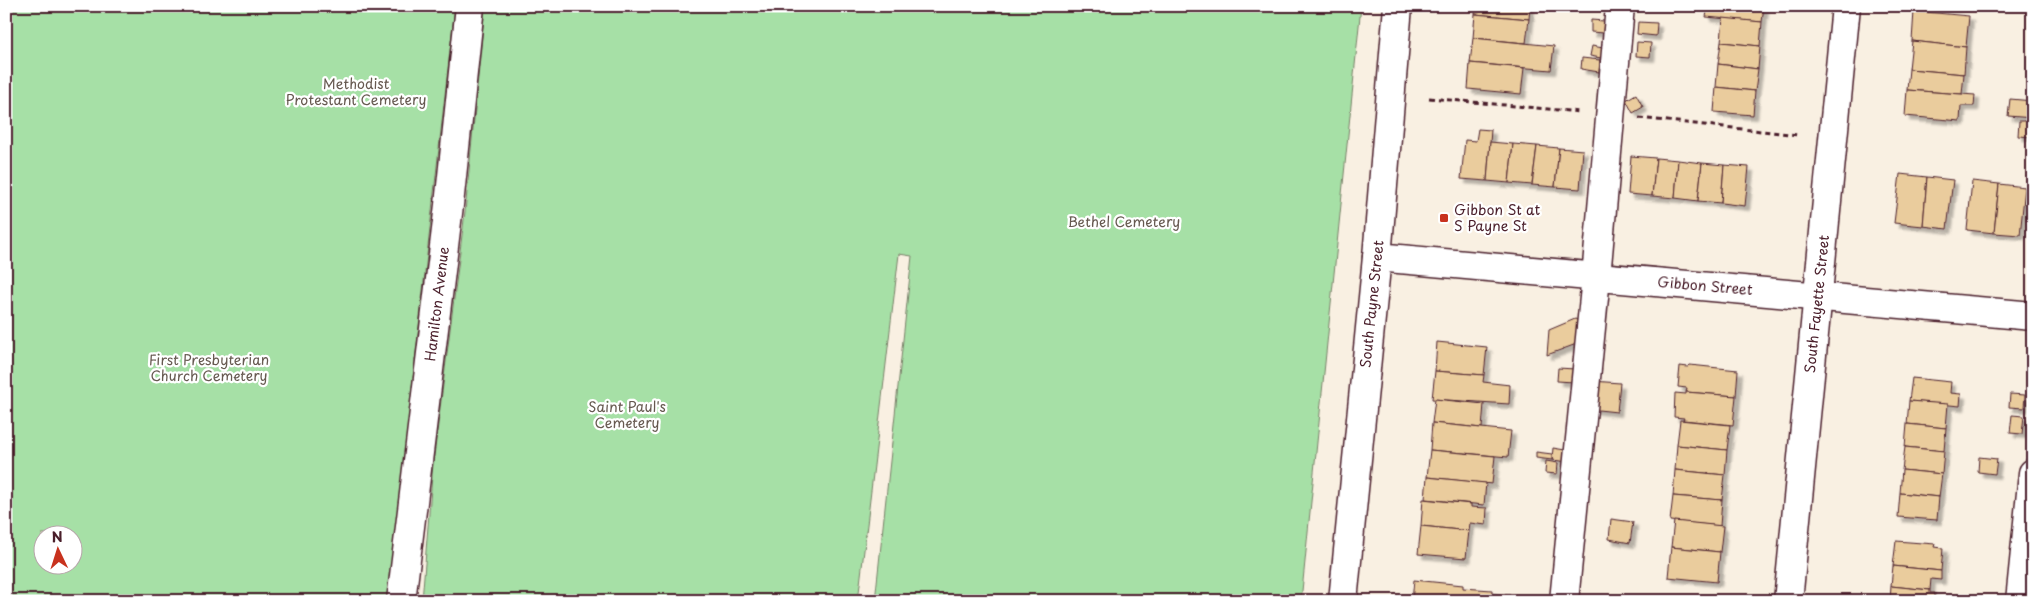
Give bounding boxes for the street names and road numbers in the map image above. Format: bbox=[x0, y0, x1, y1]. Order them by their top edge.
street label: South Fayette Street bbox=[1799, 234, 1834, 374]
street label: South Payne Street bbox=[1354, 239, 1389, 369]
street label: Hamilton Avenue bbox=[419, 245, 454, 362]
street label: Gibbon Street bbox=[1657, 271, 1754, 300]

